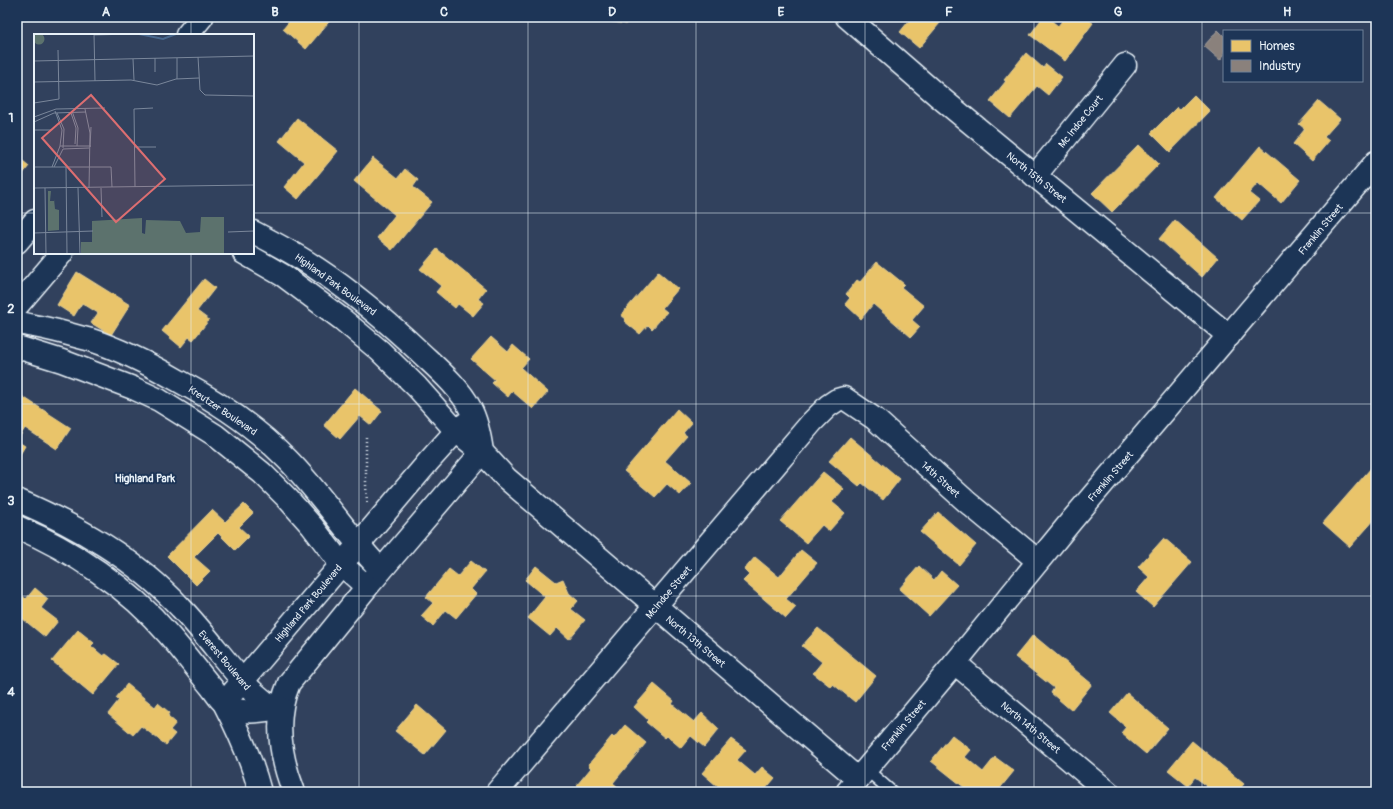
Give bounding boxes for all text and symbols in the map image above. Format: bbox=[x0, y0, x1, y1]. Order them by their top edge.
text: A bbox=[102, 4, 111, 20]
text: B bbox=[271, 4, 279, 20]
text: C bbox=[440, 4, 448, 20]
text: D bbox=[608, 4, 616, 20]
text: E bbox=[778, 4, 785, 20]
text: F bbox=[945, 4, 953, 20]
text: G bbox=[1114, 4, 1123, 20]
text: H bbox=[1283, 4, 1291, 20]
legend bbox=[1223, 30, 1363, 82]
inset map bbox=[34, 34, 254, 254]
text: Homes bbox=[1259, 39, 1295, 54]
text: Industry bbox=[1259, 59, 1301, 74]
street label: Mc Indoe Court bbox=[1056, 92, 1106, 150]
text: 1 bbox=[8, 110, 14, 126]
street label: North 15th Street bbox=[1004, 150, 1070, 206]
street label: Franklin Street bbox=[1296, 201, 1346, 258]
street label: Highland Park Boulevard bbox=[292, 251, 379, 318]
text: 2 bbox=[7, 301, 15, 317]
street label: Kreutzer Boulevard bbox=[186, 383, 259, 438]
street label: Franklin Street bbox=[1086, 448, 1137, 504]
street label: 14th Street bbox=[919, 459, 963, 501]
district label: Highland Park bbox=[115, 472, 176, 485]
text: 3 bbox=[7, 493, 15, 509]
street label: Highland Park Boulevard bbox=[273, 562, 345, 645]
street label: McIndoe Street bbox=[643, 563, 695, 621]
street label: North 13th Street bbox=[663, 613, 728, 671]
street label: Everest Boulevard bbox=[196, 628, 253, 693]
text: 4 bbox=[7, 684, 15, 700]
street label: Franklin Street bbox=[879, 697, 929, 754]
street label: North 14th Street bbox=[998, 699, 1063, 757]

